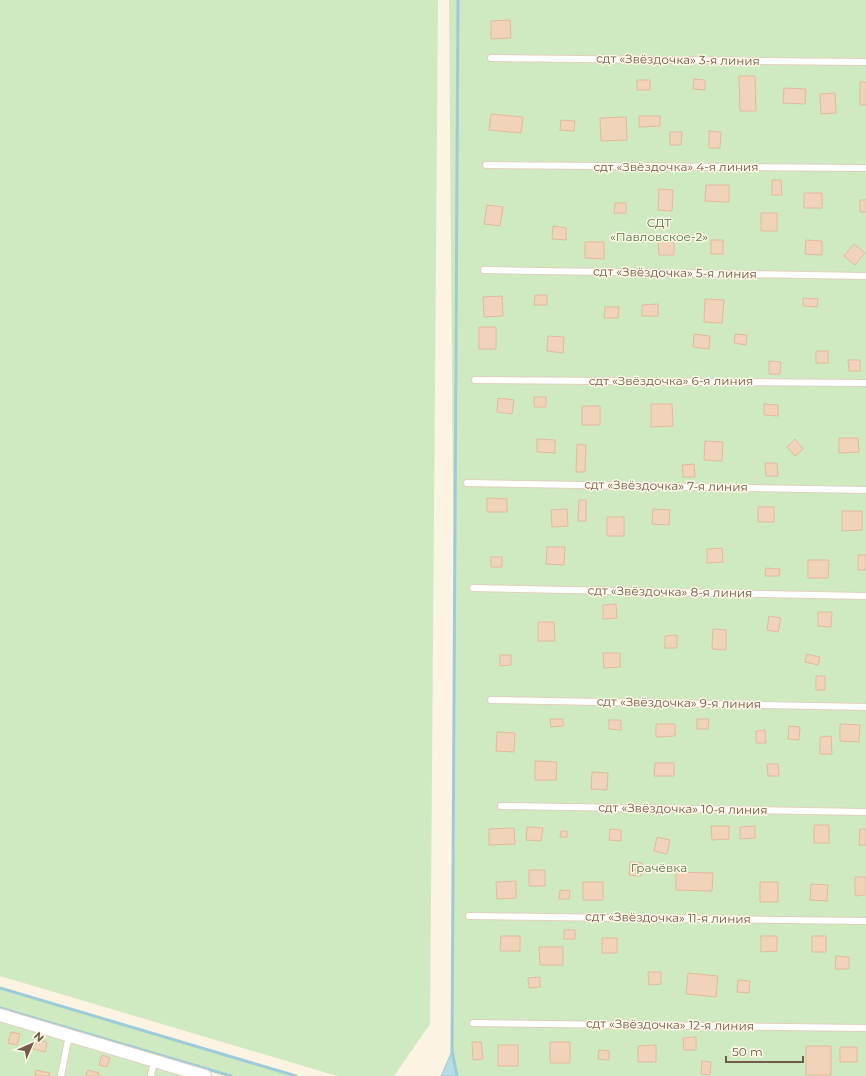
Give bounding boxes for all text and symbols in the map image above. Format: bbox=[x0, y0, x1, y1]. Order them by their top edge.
street label: сдт «Звёздочка» 3-я линия bbox=[596, 51, 760, 68]
street label: сдт «Звёздочка» 4-я линия bbox=[593, 159, 759, 174]
park label: СДТ «Павловское-2» bbox=[610, 215, 708, 244]
street label: сдт «Звёздочка» 5-я линия bbox=[593, 264, 757, 281]
street label: сдт «Звёздочка» 6-я линия bbox=[589, 373, 753, 388]
street label: сдт «Звёздочка» 7-я линия bbox=[584, 477, 748, 494]
street label: сдт «Звёздочка» 8-я линия bbox=[588, 583, 752, 600]
street label: сдт «Звёздочка» 9-я линия bbox=[597, 694, 761, 711]
street label: сдт «Звёздочка» 10-я линия bbox=[598, 800, 768, 817]
park label: Грачёвка bbox=[631, 860, 687, 875]
street label: сдт «Звёздочка» 11-я линия bbox=[585, 909, 751, 926]
street label: сдт «Звёздочка» 12-я линия bbox=[586, 1016, 754, 1033]
north arrow bbox=[12, 1024, 52, 1064]
text: N bbox=[31, 1029, 47, 1045]
scale bar bbox=[726, 1038, 803, 1064]
text: 50 m bbox=[732, 1044, 763, 1059]

